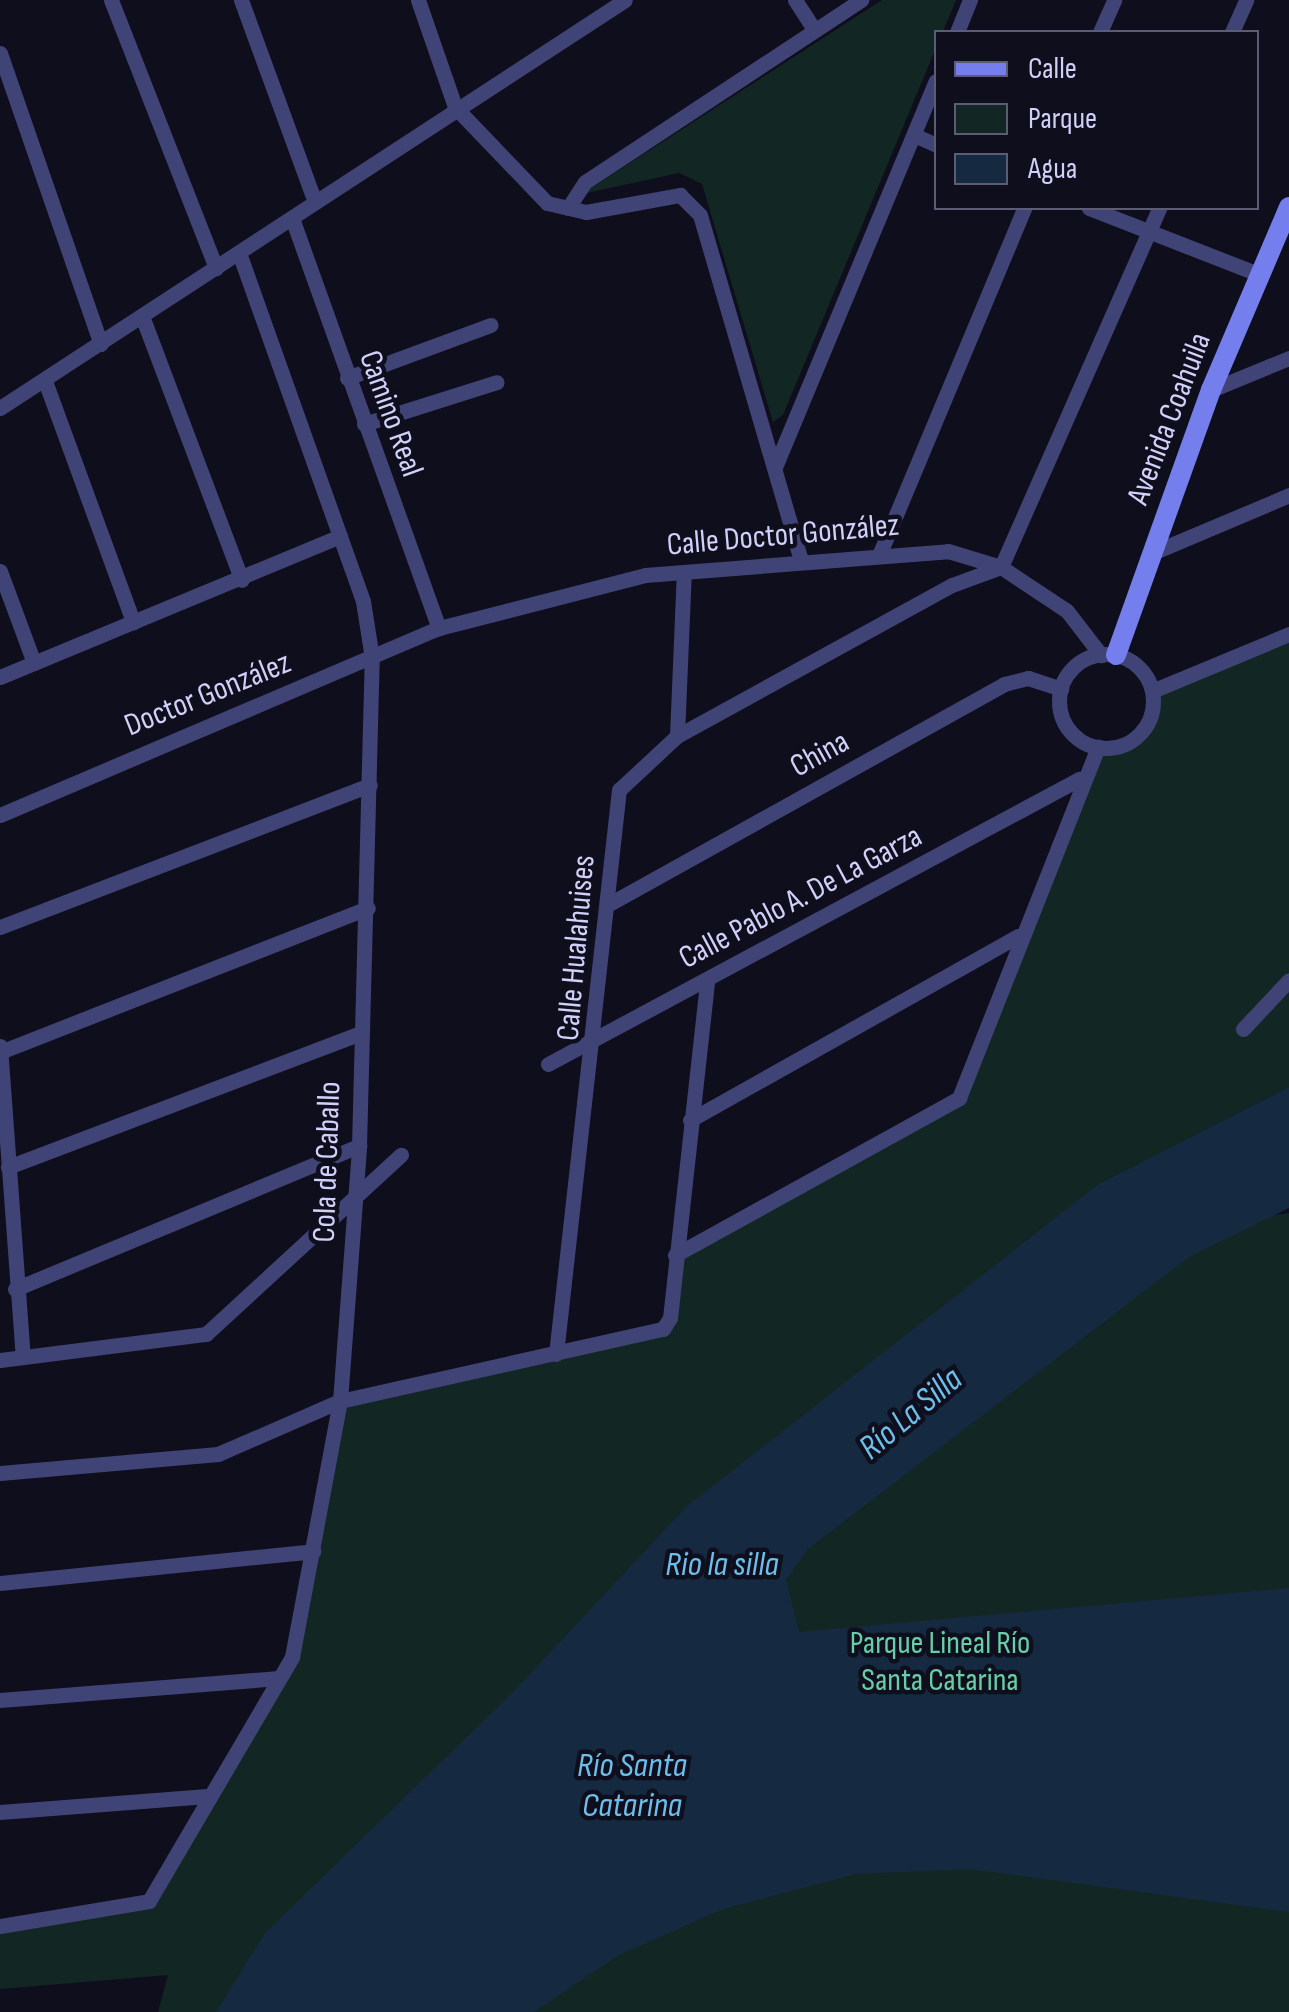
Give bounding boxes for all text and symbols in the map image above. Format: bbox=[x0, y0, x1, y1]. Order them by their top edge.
legend bbox=[934, 30, 1259, 210]
text: Calle bbox=[1028, 51, 1077, 87]
text: Parque bbox=[1028, 101, 1097, 137]
text: Agua bbox=[1028, 151, 1077, 187]
street label: Avenida Coahuila bbox=[1120, 328, 1220, 510]
street label: Camino Real bbox=[349, 346, 431, 482]
street label: Calle Doctor González bbox=[665, 507, 901, 565]
street label: Doctor González bbox=[119, 644, 297, 746]
street label: China bbox=[784, 723, 856, 787]
street label: Calle Pablo A. De La Garza bbox=[673, 818, 929, 978]
street label: Calle Hualahuises bbox=[550, 854, 604, 1042]
street label: Cola de Caballo bbox=[306, 1081, 350, 1243]
water label: Río La Silla bbox=[851, 1359, 971, 1469]
water label: Rio la silla bbox=[665, 1544, 779, 1586]
park label: Parque Lineal Río Santa Catarina bbox=[850, 1626, 1030, 1701]
water label: Río Santa Catarina bbox=[577, 1745, 687, 1827]

